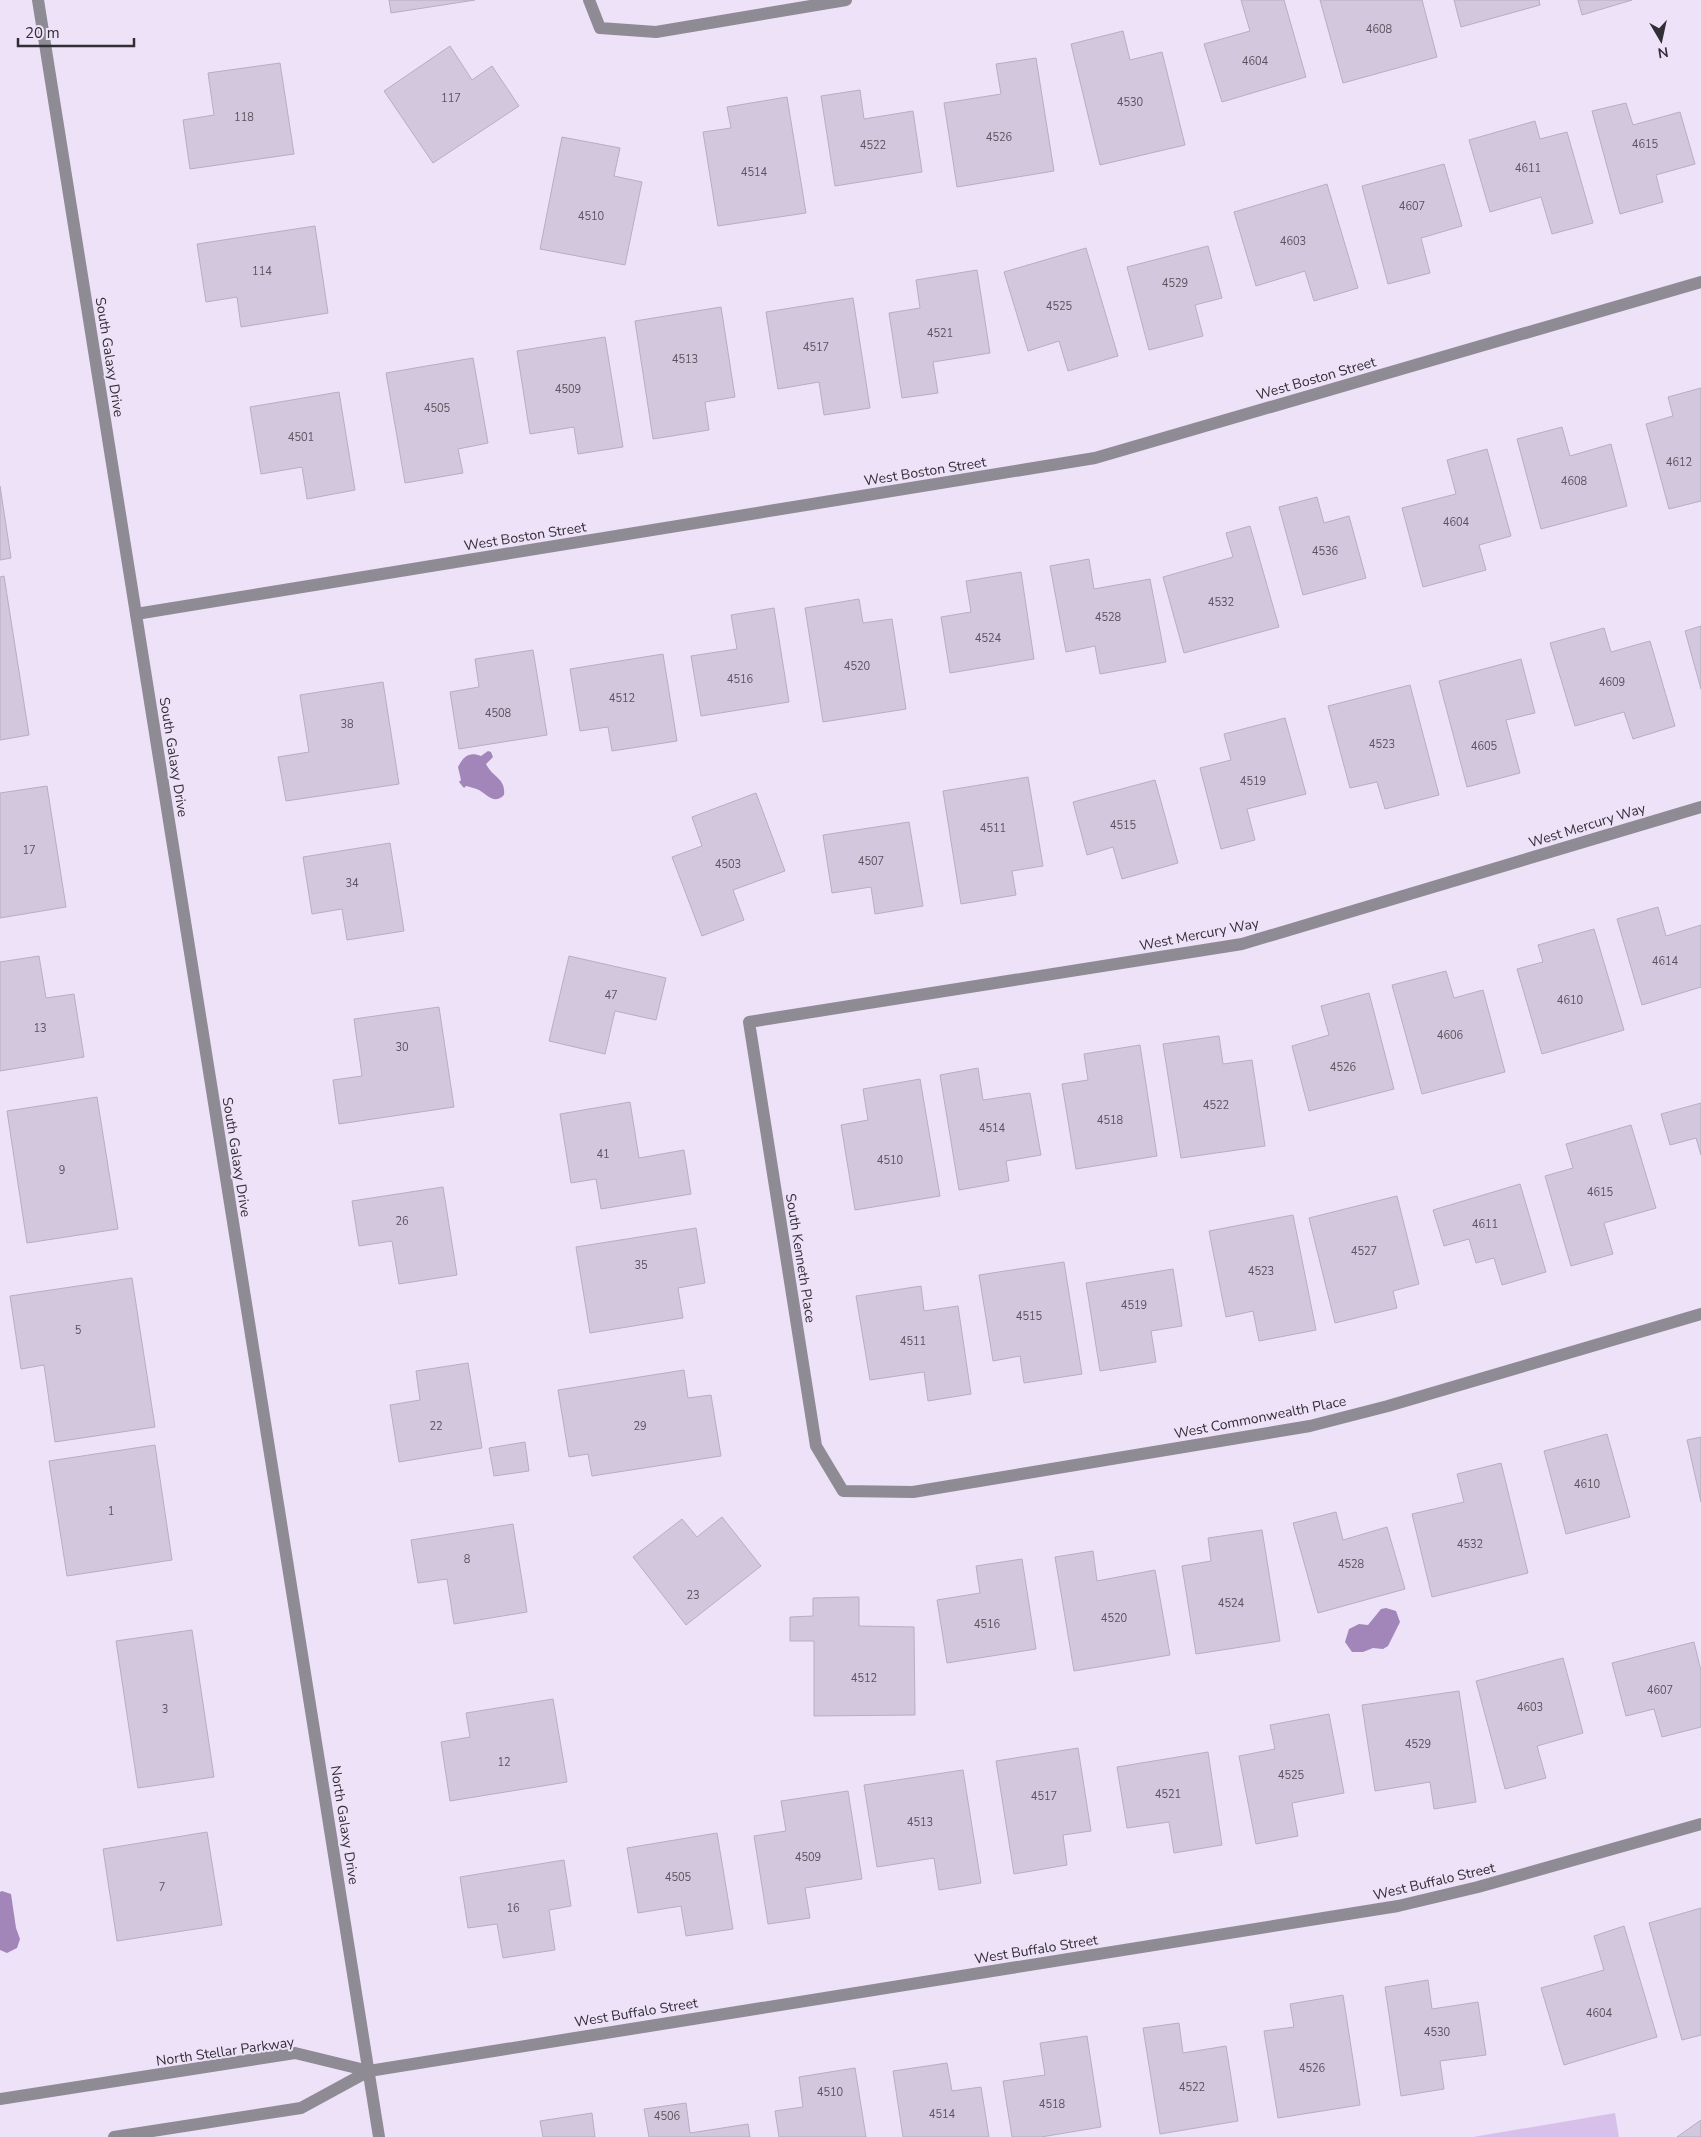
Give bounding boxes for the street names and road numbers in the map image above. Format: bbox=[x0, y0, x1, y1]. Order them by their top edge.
street label: South Galaxy Drive bbox=[91, 296, 128, 418]
street label: West Boston Street bbox=[1254, 352, 1378, 405]
street label: West Boston Street bbox=[863, 452, 988, 491]
street label: West Boston Street bbox=[463, 517, 588, 556]
street label: South Galaxy Drive bbox=[155, 696, 192, 818]
street label: West Mercury Way bbox=[1526, 798, 1649, 852]
street label: West Mercury Way bbox=[1138, 913, 1261, 955]
street label: South Galaxy Drive bbox=[218, 1096, 255, 1218]
street label: South Kenneth Place bbox=[781, 1192, 820, 1324]
street label: West Commonwealth Place bbox=[1172, 1391, 1348, 1443]
street label: North Galaxy Drive bbox=[326, 1764, 363, 1886]
street label: West Buffalo Street bbox=[1371, 1858, 1497, 1905]
street label: West Buffalo Street bbox=[973, 1930, 1099, 1969]
street label: West Buffalo Street bbox=[573, 1993, 699, 2032]
street label: North Stellar Parkway bbox=[155, 2032, 296, 2071]

